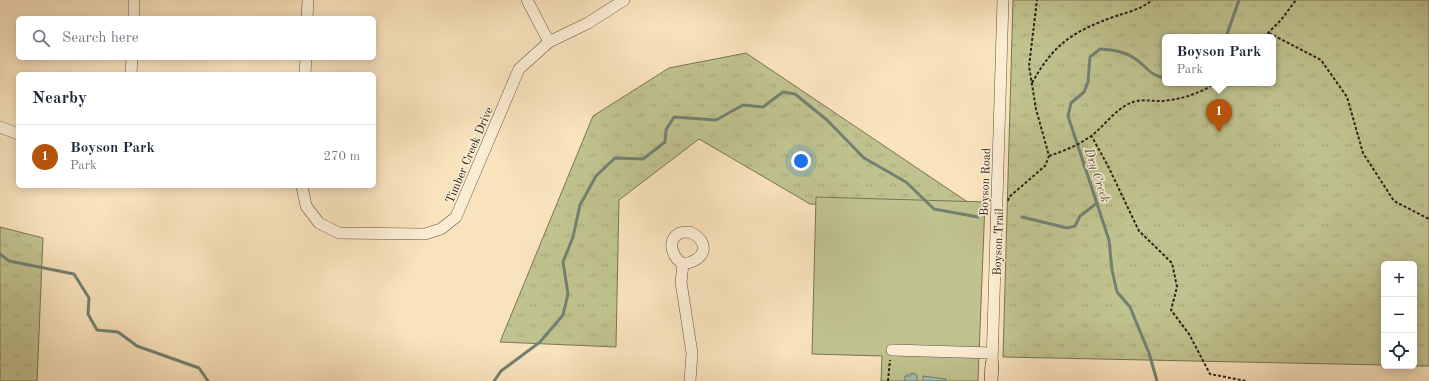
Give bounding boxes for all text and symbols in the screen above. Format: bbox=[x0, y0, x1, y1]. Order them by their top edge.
search box bbox=[16, 16, 376, 60]
icon: search bbox=[30, 27, 52, 49]
text: Search here bbox=[62, 31, 139, 46]
popup bbox=[1162, 34, 1276, 86]
text: Boyson Park bbox=[1176, 45, 1262, 60]
text: Park bbox=[1176, 63, 1203, 76]
text: Nearby bbox=[32, 90, 87, 107]
pin: 1 bbox=[1206, 99, 1232, 132]
street label: Timber Creek Drive bbox=[444, 105, 496, 205]
text: Boyson Park bbox=[70, 141, 155, 156]
water label: Dry Creek bbox=[1081, 145, 1112, 205]
street label: Boyson Road bbox=[979, 148, 993, 216]
text: 1 bbox=[41, 150, 49, 163]
text: 270 m bbox=[323, 150, 360, 163]
your location bbox=[791, 151, 811, 171]
text: Park bbox=[70, 159, 97, 172]
street label: Boyson Trail bbox=[992, 208, 1006, 276]
map controls bbox=[1381, 261, 1417, 369]
button: + bbox=[1381, 261, 1417, 297]
button: − bbox=[1381, 297, 1417, 333]
button: locate bbox=[1381, 333, 1417, 369]

